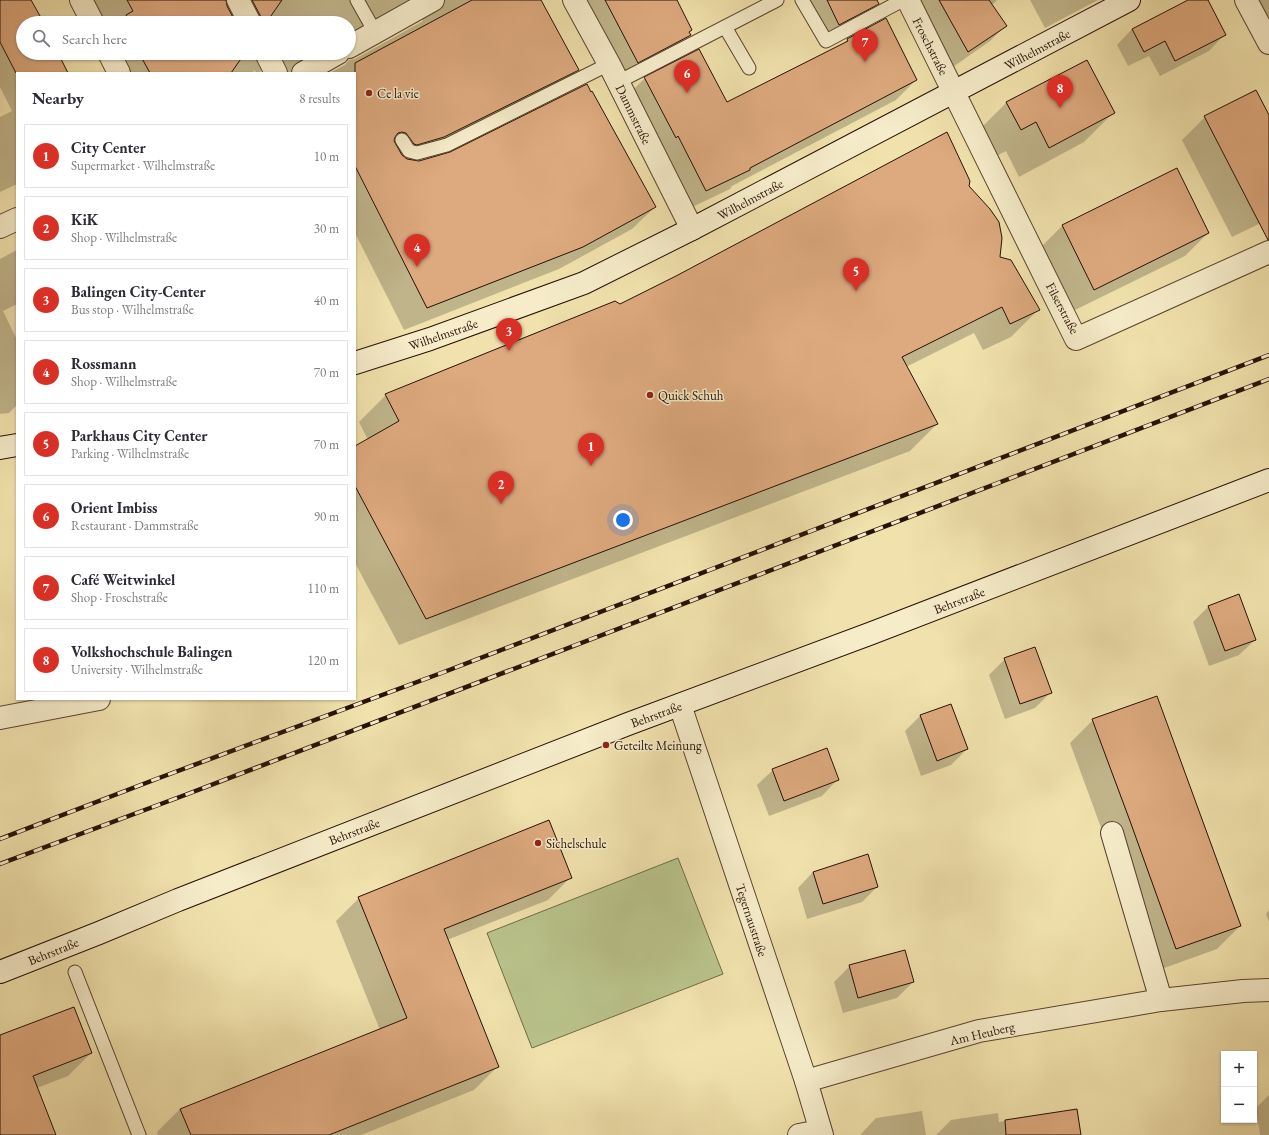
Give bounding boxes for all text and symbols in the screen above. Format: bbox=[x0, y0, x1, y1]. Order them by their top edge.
street label: Froschstraße bbox=[909, 14, 952, 78]
search box bbox=[16, 16, 356, 60]
street label: Wilhelmstraße bbox=[1001, 25, 1073, 74]
icon: search bbox=[30, 27, 52, 49]
text: Search here bbox=[62, 29, 127, 48]
pin: 7 bbox=[852, 29, 878, 62]
pin: 6 bbox=[674, 60, 700, 93]
pin: 8 bbox=[1047, 75, 1073, 108]
street label: Dammstraße bbox=[612, 81, 655, 147]
place label: Ce la vie bbox=[377, 85, 419, 102]
text: Nearby bbox=[32, 87, 84, 109]
marker: Ce la vie bbox=[364, 88, 374, 98]
text: 8 results bbox=[299, 90, 340, 107]
text: City Center bbox=[71, 138, 146, 157]
text: 1 bbox=[43, 148, 49, 165]
text: 10 m bbox=[314, 148, 339, 165]
text: Supermarket · Wilhelmstraße bbox=[71, 157, 215, 174]
street label: Wilhelmstraße bbox=[714, 175, 786, 224]
text: KiK bbox=[71, 210, 98, 229]
text: 2 bbox=[43, 220, 49, 237]
text: 30 m bbox=[314, 220, 339, 237]
text: Shop · Wilhelmstraße bbox=[71, 229, 177, 246]
pin: 4 bbox=[404, 234, 430, 267]
pin: 5 bbox=[843, 258, 869, 291]
street label: Filserstraße bbox=[1042, 280, 1083, 337]
text: Balingen City-Center bbox=[71, 282, 206, 301]
text: 3 bbox=[43, 292, 49, 309]
text: 40 m bbox=[314, 292, 339, 309]
text: Bus stop · Wilhelmstraße bbox=[71, 301, 194, 318]
street label: Wilhelmstraße bbox=[406, 315, 480, 354]
pin: 3 bbox=[496, 318, 522, 351]
text: Rossmann bbox=[71, 354, 136, 373]
text: 4 bbox=[43, 364, 49, 381]
text: 70 m bbox=[314, 364, 339, 381]
text: Shop · Wilhelmstraße bbox=[71, 373, 177, 390]
place label: Quick Schuh bbox=[658, 387, 724, 404]
marker: Quick Schuh bbox=[645, 390, 655, 400]
text: Parkhaus City Center bbox=[71, 426, 208, 445]
pin: 1 bbox=[578, 433, 604, 466]
text: 5 bbox=[43, 436, 49, 453]
text: 70 m bbox=[314, 436, 339, 453]
text: Parking · Wilhelmstraße bbox=[71, 445, 189, 462]
pin: 2 bbox=[488, 471, 514, 504]
text: Orient Imbiss bbox=[71, 498, 157, 517]
text: 6 bbox=[43, 508, 49, 525]
text: 90 m bbox=[314, 508, 339, 525]
your location bbox=[613, 510, 633, 530]
text: Restaurant · Dammstraße bbox=[71, 517, 199, 534]
text: Café Weitwinkel bbox=[71, 570, 175, 589]
text: 7 bbox=[43, 580, 49, 597]
text: 110 m bbox=[308, 580, 339, 597]
street label: Behrstraße bbox=[931, 583, 987, 618]
text: Shop · Froschstraße bbox=[71, 589, 168, 606]
text: Volkshochschule Balingen bbox=[71, 642, 233, 661]
text: 8 bbox=[43, 652, 49, 669]
text: 120 m bbox=[308, 652, 339, 669]
text: University · Wilhelmstraße bbox=[71, 661, 203, 678]
street label: Behrstraße bbox=[628, 697, 684, 732]
place label: Geteilte Meinung bbox=[614, 737, 702, 754]
marker: Geteilte Meinung bbox=[601, 740, 611, 750]
street label: Behrstraße bbox=[326, 814, 382, 849]
place label: Sichelschule bbox=[546, 835, 607, 852]
marker: Sichelschule bbox=[533, 838, 543, 848]
street label: Tegernaustraße bbox=[732, 881, 771, 959]
street label: Behrstraße bbox=[25, 934, 81, 969]
street label: Am Heuberg bbox=[947, 1018, 1016, 1049]
map controls bbox=[1221, 1051, 1257, 1123]
button: + bbox=[1221, 1051, 1257, 1087]
button: − bbox=[1221, 1087, 1257, 1123]

